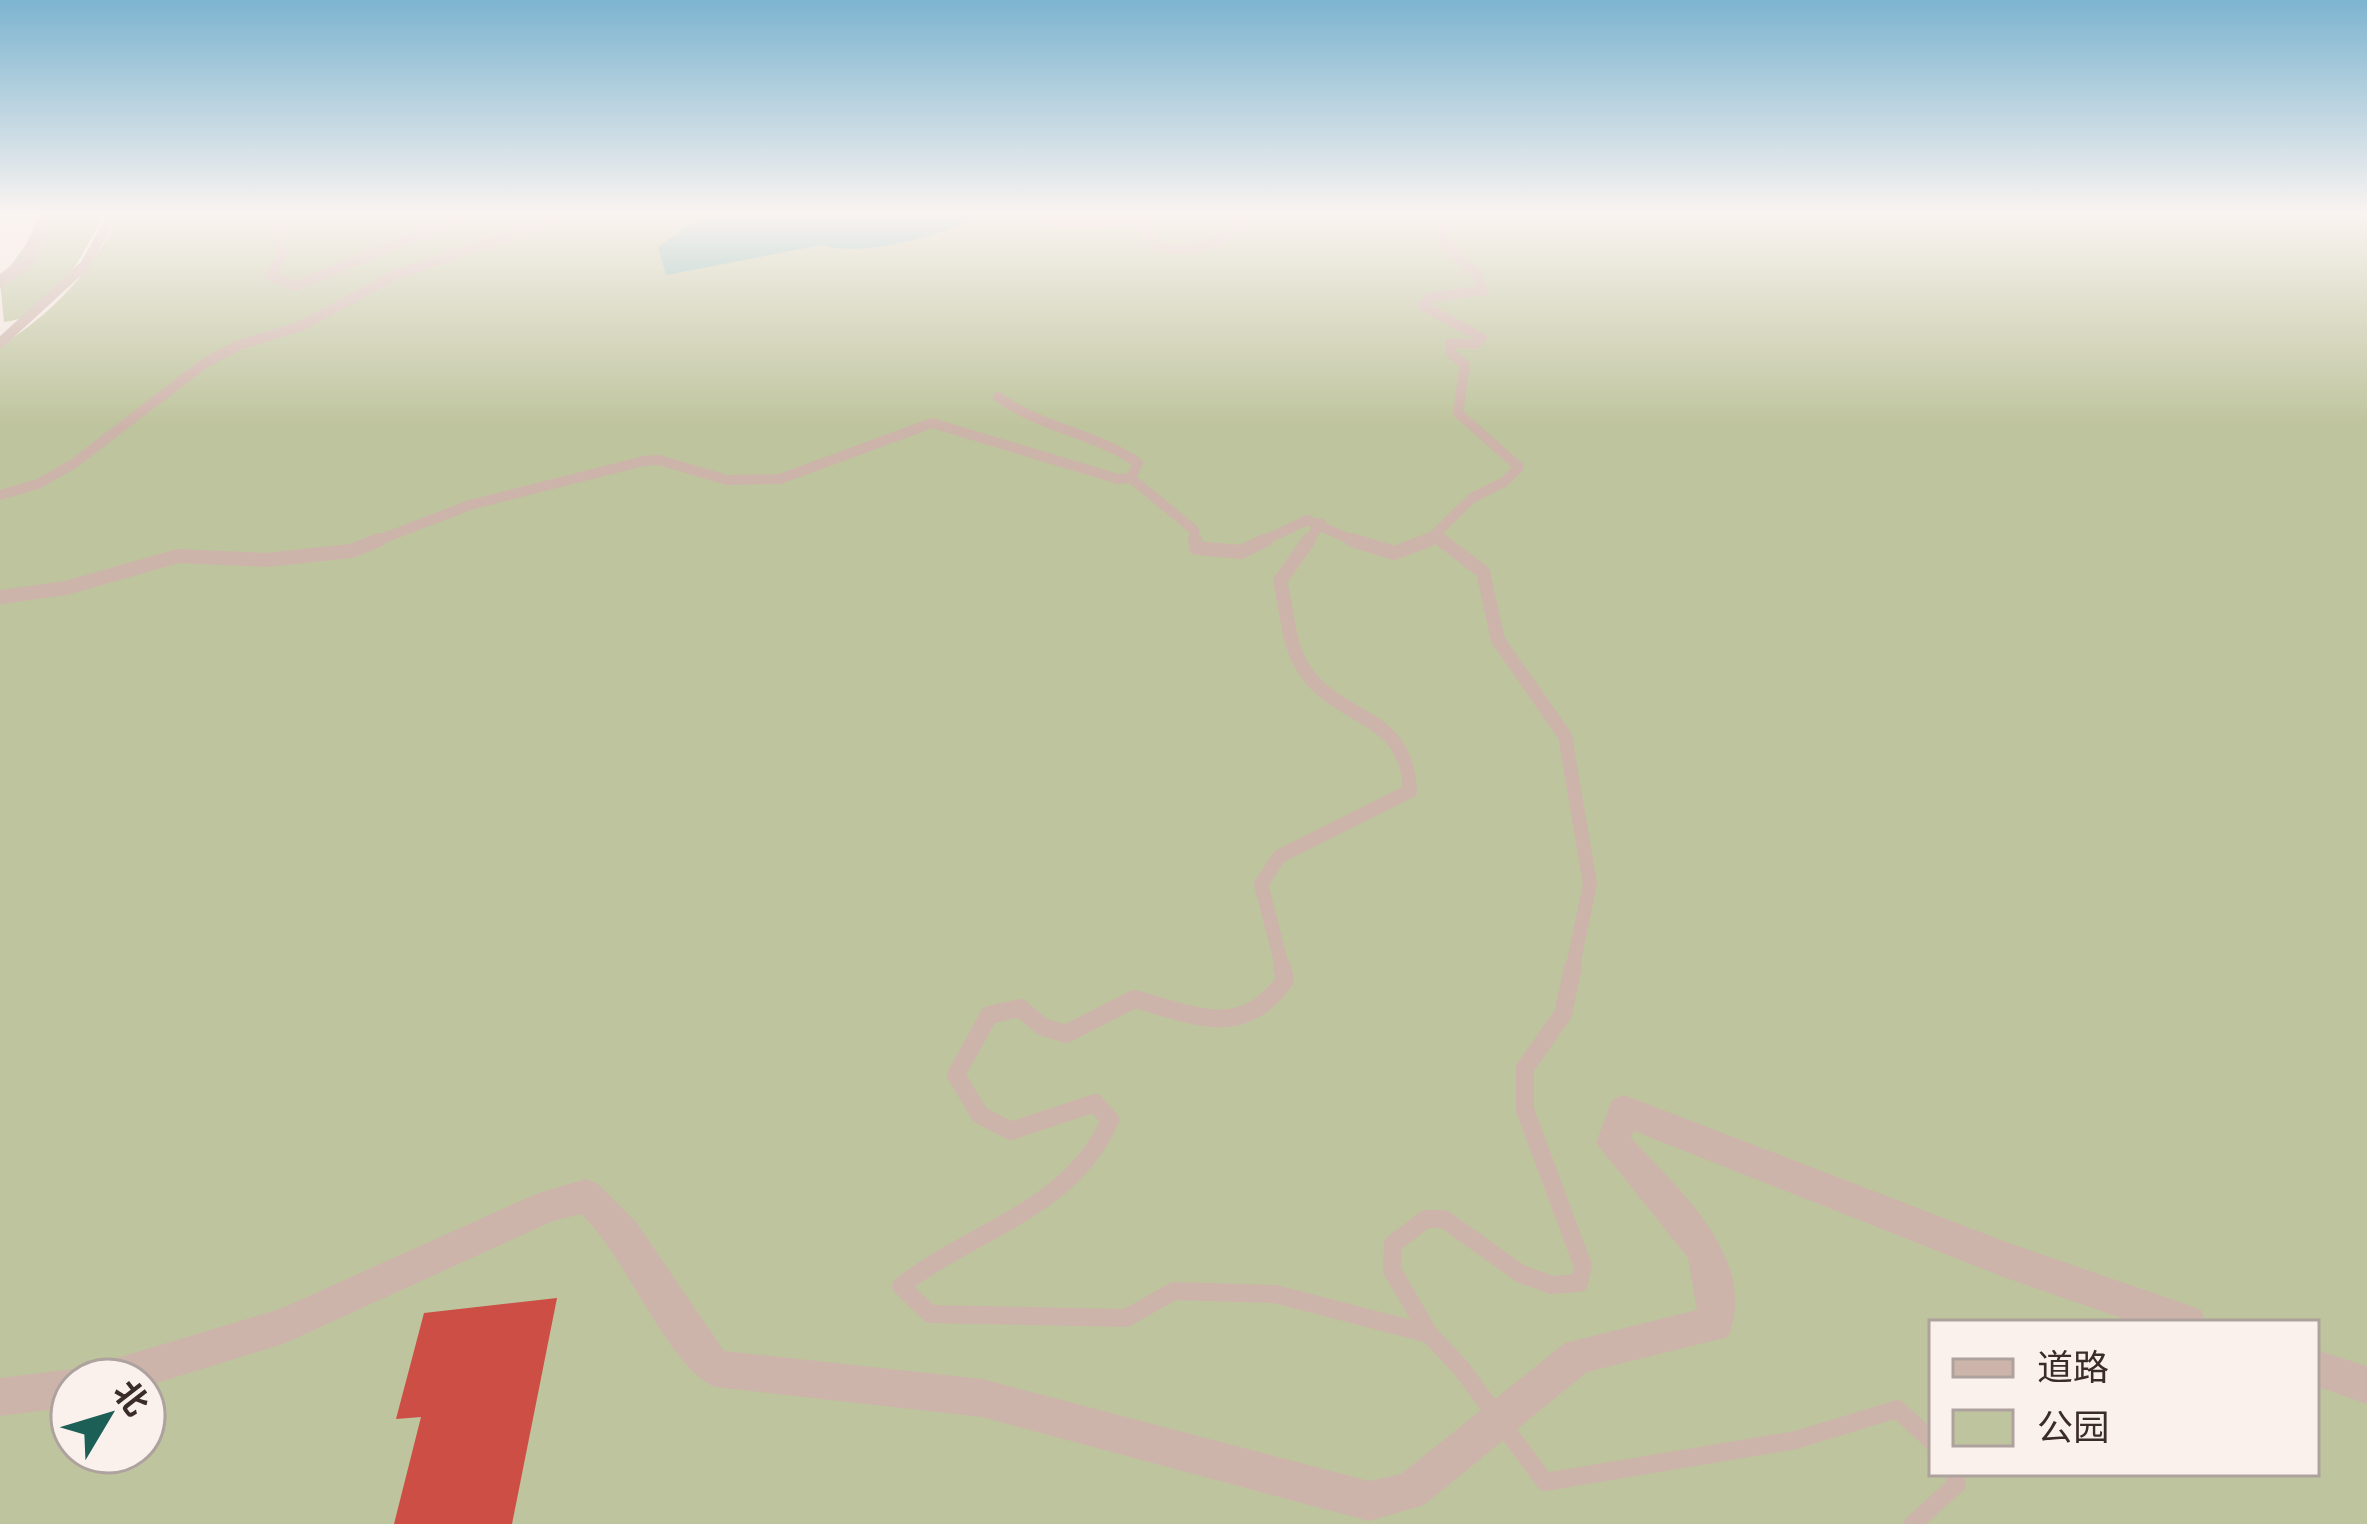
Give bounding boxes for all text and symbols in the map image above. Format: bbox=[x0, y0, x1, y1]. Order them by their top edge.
legend bbox=[1929, 1320, 2319, 1476]
text: 道路 bbox=[2037, 1343, 2109, 1390]
north arrow bbox=[48, 1356, 168, 1476]
text: 北 bbox=[105, 1371, 159, 1423]
text: 公园 bbox=[2037, 1403, 2109, 1450]

